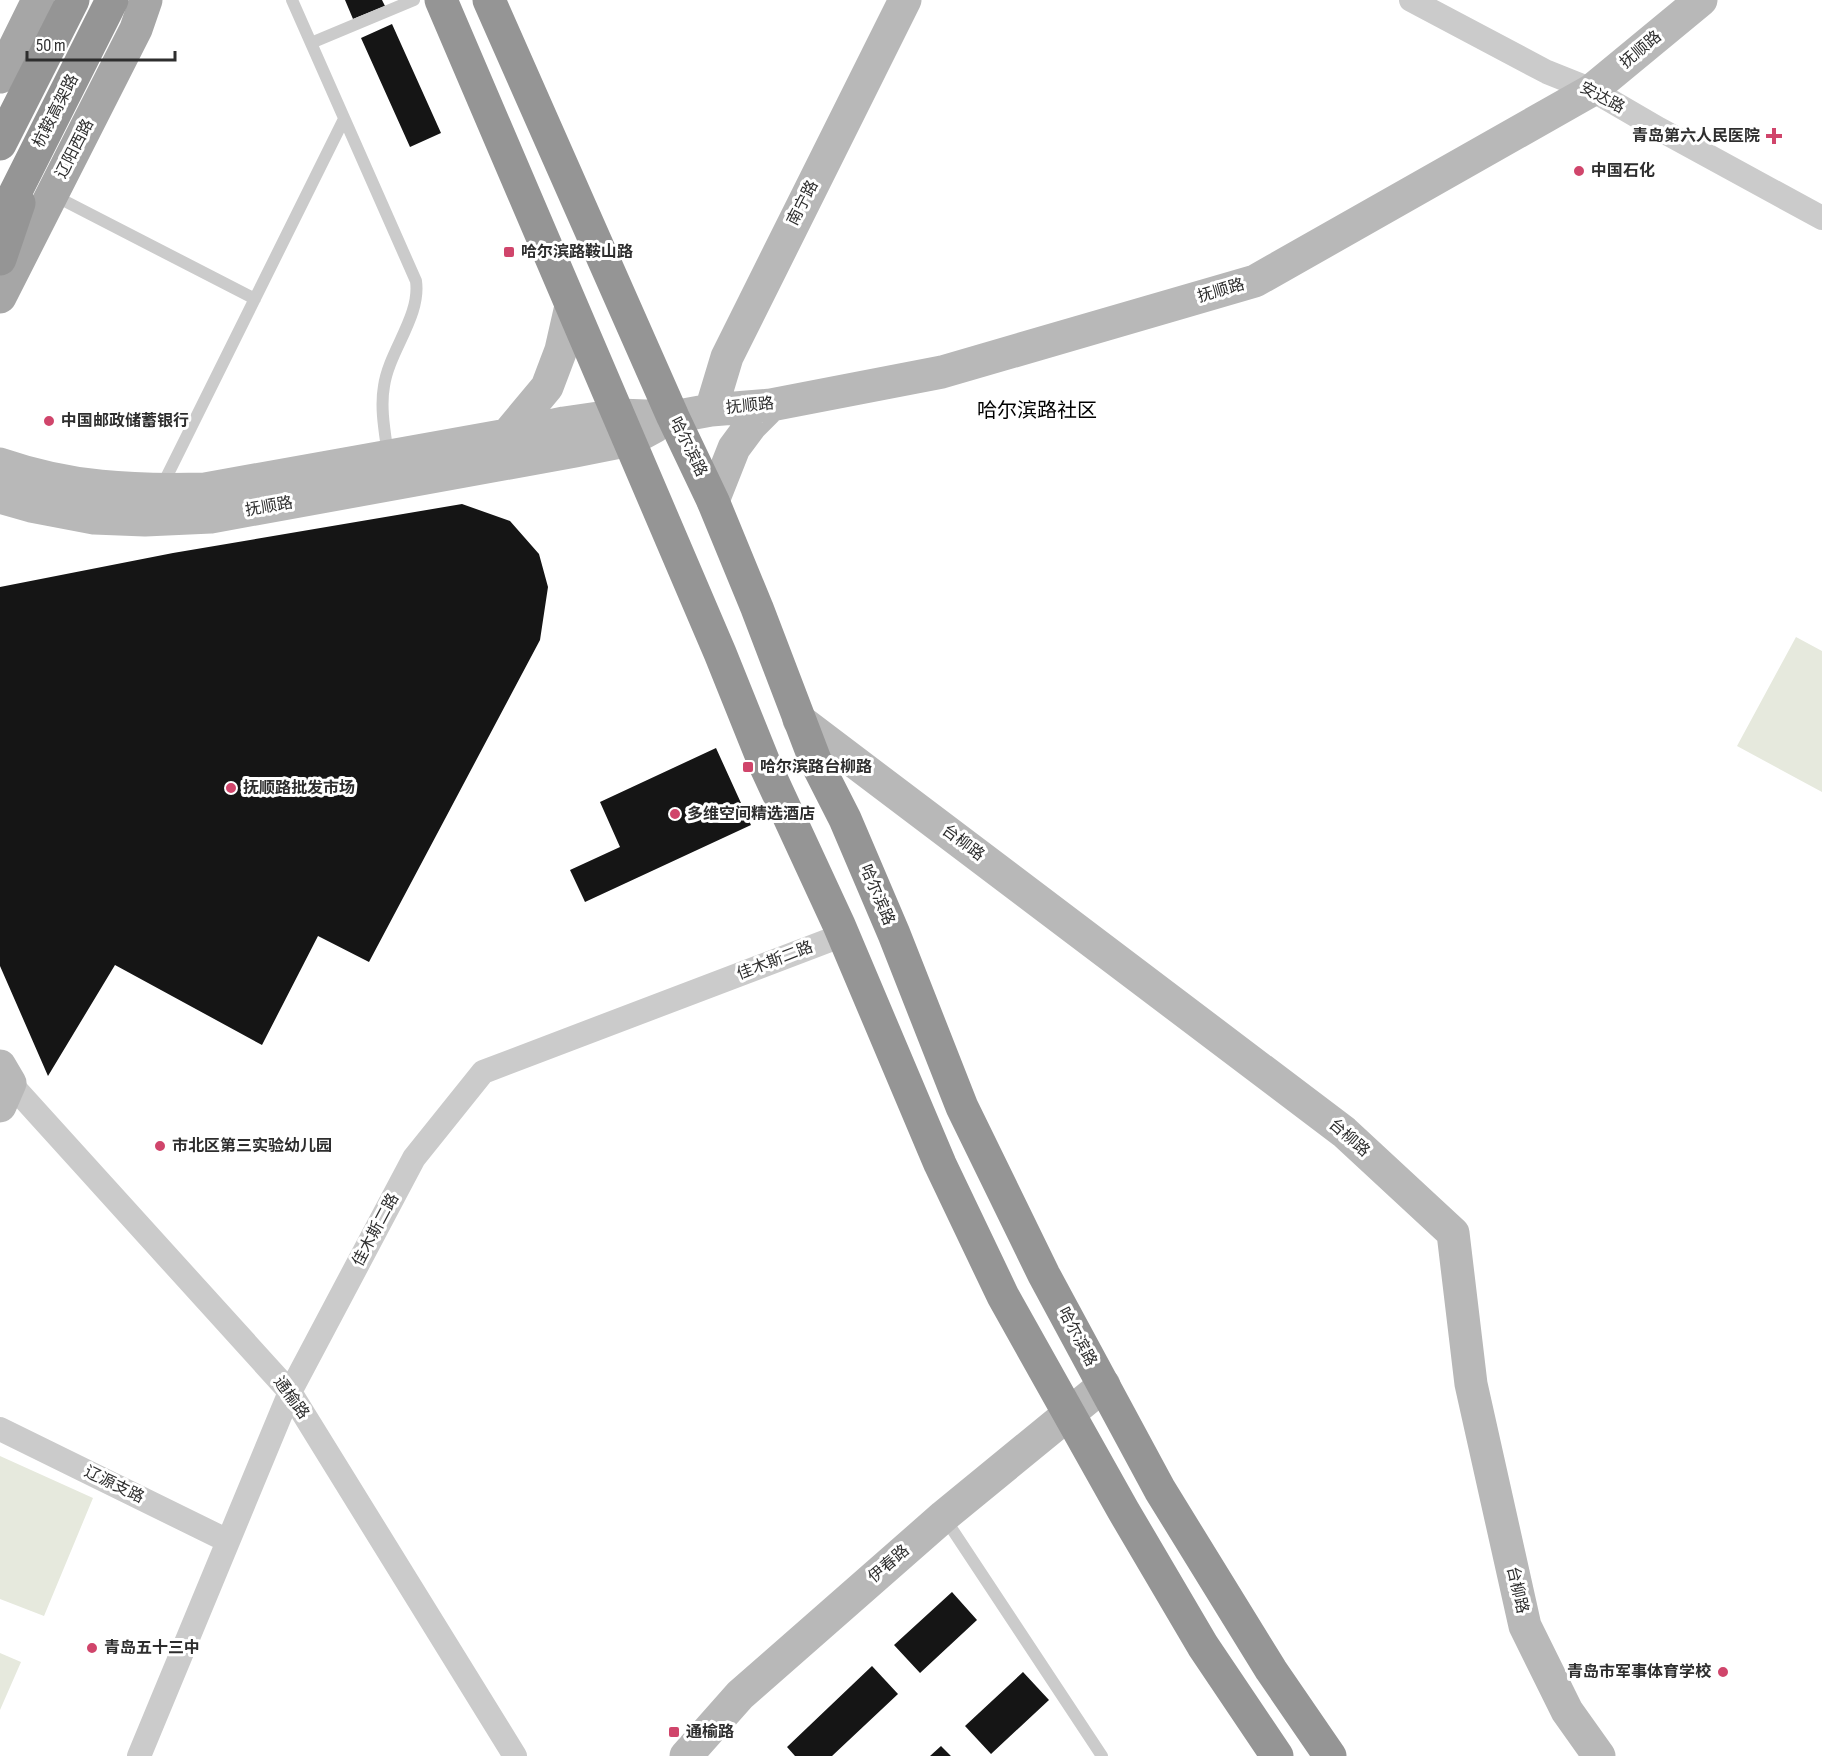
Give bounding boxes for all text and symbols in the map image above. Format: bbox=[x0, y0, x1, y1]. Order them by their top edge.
scale bar bbox=[27, 24, 176, 62]
street label: 抚顺路 bbox=[1617, 27, 1665, 73]
text: 50 m bbox=[36, 35, 66, 56]
street label: 杭鞍高架路 bbox=[29, 71, 83, 151]
street label: 安达路 bbox=[1576, 78, 1628, 118]
street label: 辽阳西路 bbox=[52, 116, 98, 182]
place label: 青岛第六人民医院 bbox=[1632, 127, 1760, 146]
marker: 青岛第六人民医院 bbox=[1765, 127, 1783, 145]
place label: 中国石化 bbox=[1591, 161, 1655, 181]
marker: 中国石化 bbox=[1572, 164, 1586, 178]
street label: 南宁路 bbox=[784, 177, 822, 229]
place label: 哈尔滨路鞍山路 bbox=[521, 242, 633, 262]
marker: 哈尔滨路鞍山路 bbox=[502, 245, 516, 259]
street label: 抚顺路 bbox=[1195, 275, 1247, 307]
street label: 抚顺路 bbox=[725, 394, 775, 418]
district label: 哈尔滨路社区 bbox=[977, 399, 1097, 423]
place label: 中国邮政储蓄银行 bbox=[61, 412, 189, 431]
marker: 中国邮政储蓄银行 bbox=[42, 414, 56, 428]
street label: 哈尔滨路 bbox=[665, 414, 711, 480]
street label: 抚顺路 bbox=[244, 493, 294, 521]
place label: 哈尔滨路台柳路 bbox=[760, 758, 872, 777]
marker: 哈尔滨路台柳路 bbox=[741, 760, 755, 774]
place label: 抚顺路批发市场 bbox=[243, 779, 355, 798]
marker: 抚顺路批发市场 bbox=[224, 781, 238, 795]
place label: 多维空间精选酒店 bbox=[687, 804, 815, 824]
marker: 多维空间精选酒店 bbox=[668, 807, 682, 821]
street label: 台柳路 bbox=[938, 821, 988, 865]
street label: 哈尔滨路 bbox=[856, 862, 898, 928]
street label: 佳木斯二路 bbox=[734, 938, 816, 984]
street label: 台柳路 bbox=[1325, 1115, 1373, 1161]
place label: 市北区第三实验幼儿园 bbox=[172, 1136, 332, 1156]
marker: 市北区第三实验幼儿园 bbox=[153, 1139, 167, 1153]
street label: 佳木斯二路 bbox=[349, 1190, 403, 1270]
street label: 哈尔滨路 bbox=[1054, 1304, 1100, 1370]
street label: 通榆路 bbox=[269, 1373, 313, 1423]
street label: 辽源支路 bbox=[81, 1462, 147, 1508]
street label: 伊春路 bbox=[865, 1541, 913, 1587]
street label: 台柳路 bbox=[1502, 1564, 1532, 1616]
place label: 青岛五十三中 bbox=[104, 1639, 200, 1658]
marker: 青岛五十三中 bbox=[85, 1641, 99, 1655]
place label: 青岛市军事体育学校 bbox=[1567, 1662, 1712, 1682]
marker: 青岛市军事体育学校 bbox=[1716, 1665, 1730, 1679]
place label: 通榆路 bbox=[686, 1722, 734, 1742]
marker: 通榆路 bbox=[667, 1725, 681, 1739]

